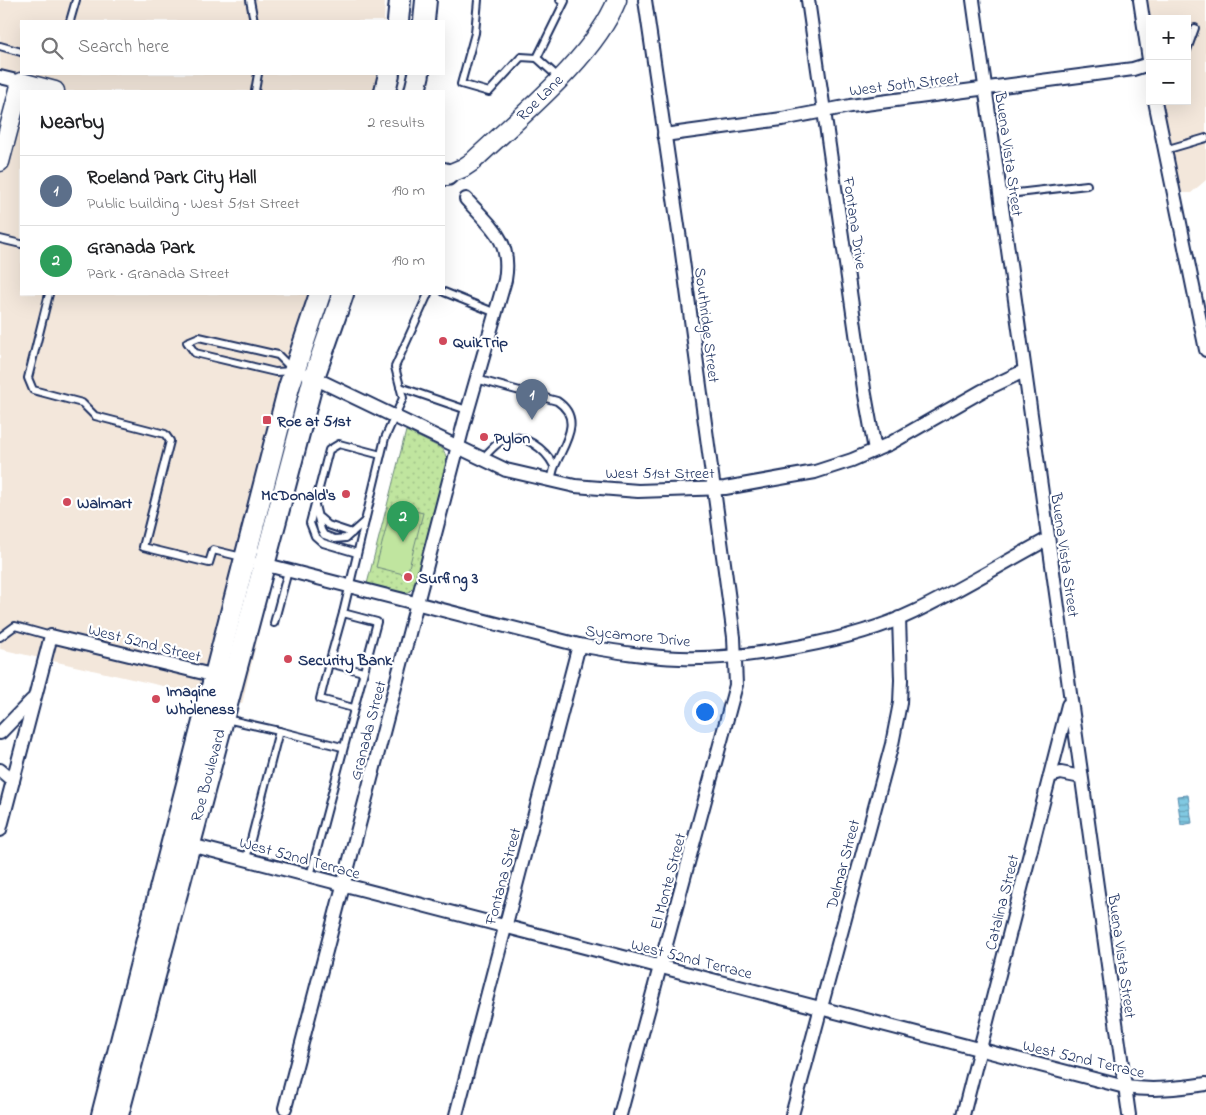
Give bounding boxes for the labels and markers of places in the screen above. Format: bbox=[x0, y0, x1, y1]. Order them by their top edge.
place label: QuikTrip bbox=[453, 331, 508, 355]
marker: QuikTrip bbox=[437, 335, 449, 347]
pin: 1 bbox=[516, 379, 548, 420]
place label: Roe at 51st bbox=[276, 410, 352, 434]
marker: Roe at 51st bbox=[261, 414, 273, 426]
place label: Pylon bbox=[494, 427, 530, 452]
marker: Pylon bbox=[478, 431, 490, 443]
place label: McDonald's bbox=[261, 484, 336, 508]
marker: McDonald's bbox=[340, 488, 352, 500]
place label: Walmart bbox=[77, 492, 133, 516]
marker: Walmart bbox=[61, 496, 73, 508]
pin: 2 bbox=[387, 501, 419, 542]
place label: Surfing 3 bbox=[418, 567, 479, 592]
marker: Surfing 3 bbox=[402, 571, 414, 583]
place label: Security Bank bbox=[298, 649, 393, 674]
marker: Security Bank bbox=[282, 653, 294, 665]
place label: Imagine Wholeness bbox=[166, 680, 235, 722]
marker: Imagine Wholeness bbox=[150, 693, 162, 705]

